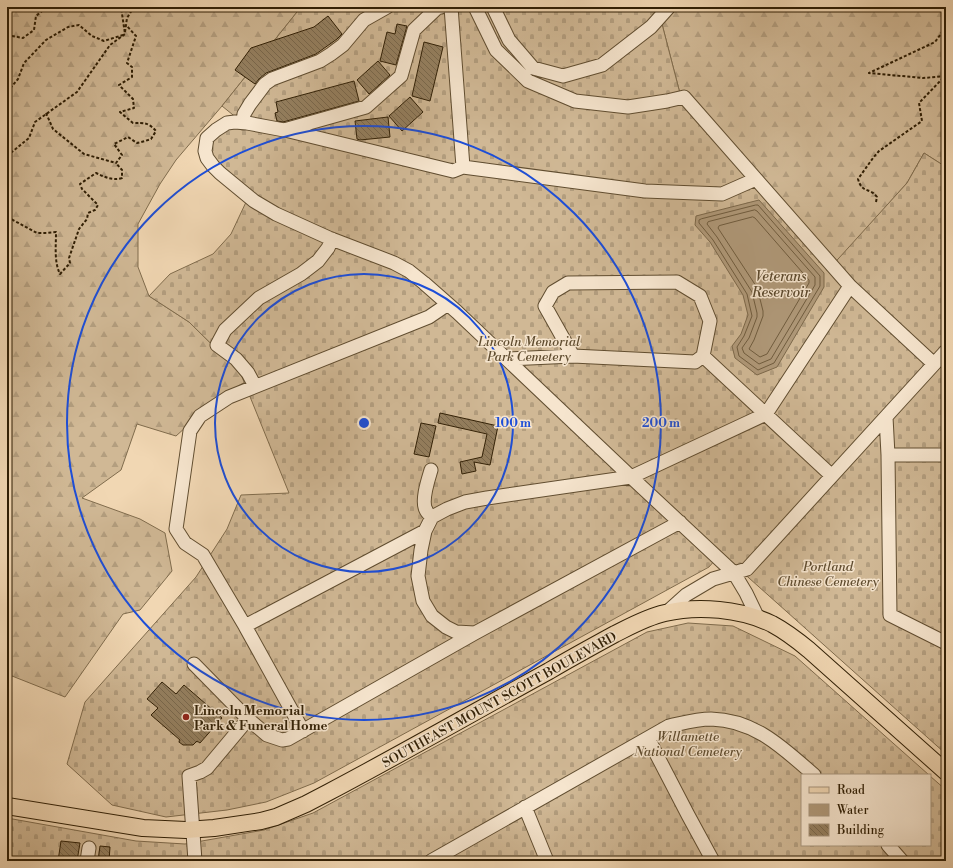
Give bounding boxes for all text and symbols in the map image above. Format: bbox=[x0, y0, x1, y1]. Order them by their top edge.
water label: Veterans Reservoir bbox=[751, 268, 811, 302]
park label: Lincoln Memorial Park Cemetery bbox=[477, 334, 581, 365]
centre of rings bbox=[357, 416, 371, 430]
text: 100 m bbox=[495, 416, 531, 431]
text: 200 m bbox=[642, 416, 680, 431]
park label: Portland Chinese Cemetery bbox=[777, 559, 879, 590]
street label: SOUTHEAST MOUNT SCOTT BOULEVARD bbox=[379, 628, 620, 771]
place label: Lincoln Memorial Park & Funeral Home bbox=[194, 703, 328, 734]
marker: Lincoln Memorial Park & Funeral Home bbox=[181, 712, 191, 722]
park label: Willamette National Cemetery bbox=[633, 729, 742, 760]
legend bbox=[801, 774, 931, 846]
text: Road bbox=[837, 783, 865, 798]
text: Water bbox=[836, 803, 869, 818]
text: Building bbox=[836, 823, 885, 838]

